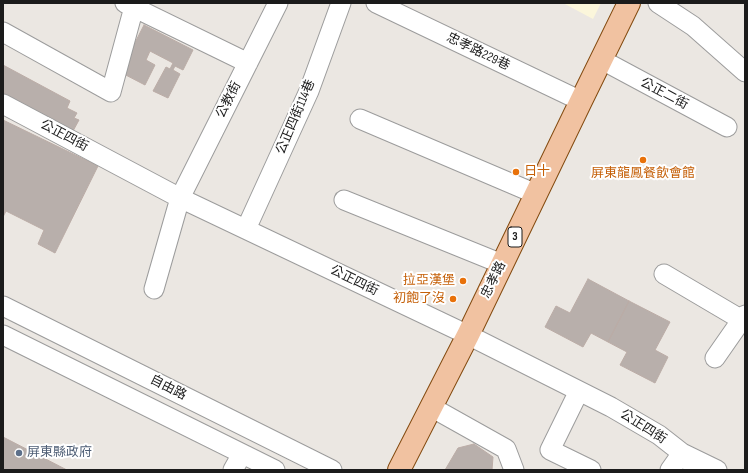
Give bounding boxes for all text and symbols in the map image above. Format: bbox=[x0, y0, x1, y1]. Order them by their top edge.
street label: 忠孝路229巷 bbox=[444, 30, 512, 74]
street label: 公正二街 bbox=[637, 75, 691, 113]
street label: 公正四街114巷 bbox=[273, 77, 319, 157]
street label: 公教街 bbox=[213, 79, 245, 121]
street label: 公正四街 bbox=[37, 117, 91, 155]
marker: 屏東龍鳳餐飲會館 bbox=[638, 155, 648, 165]
place label: 日十 bbox=[524, 164, 550, 180]
place label: 屏東龍鳳餐飲會館 bbox=[591, 166, 695, 182]
marker: 日十 bbox=[511, 167, 521, 177]
road number: 3 bbox=[508, 227, 522, 247]
street label: 忠孝路 bbox=[478, 259, 510, 301]
street label: 公正四街 bbox=[327, 263, 381, 299]
place label: 拉亞漢堡 bbox=[403, 273, 455, 289]
marker: 拉亞漢堡 bbox=[458, 276, 468, 286]
place label: 初飽了沒 bbox=[393, 291, 445, 307]
marker: 初飽了沒 bbox=[448, 294, 458, 304]
street label: 自由路 bbox=[147, 372, 189, 404]
street label: 公正四街 bbox=[617, 407, 669, 447]
place label: 屏東縣政府 bbox=[27, 445, 92, 461]
marker: 屏東縣政府 bbox=[14, 448, 24, 458]

